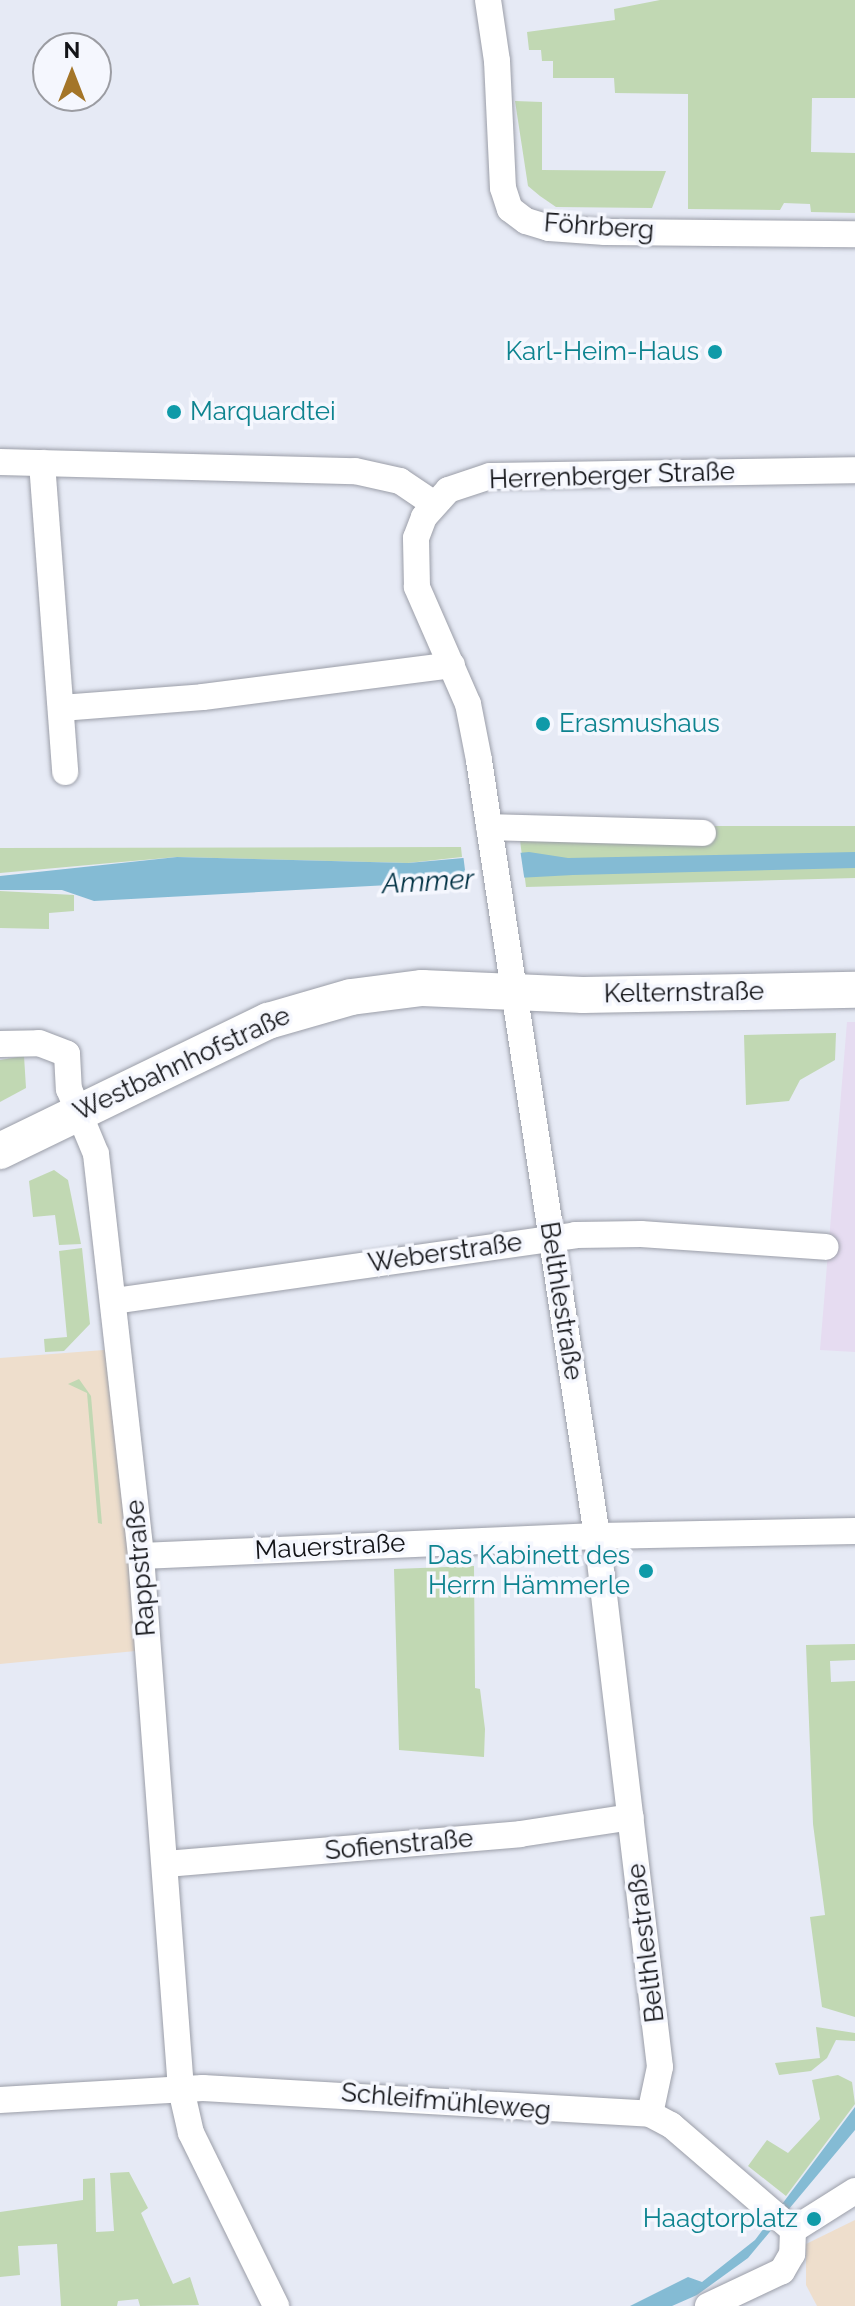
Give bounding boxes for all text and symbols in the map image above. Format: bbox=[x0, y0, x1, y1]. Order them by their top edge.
north arrow bbox=[32, 32, 112, 112]
text: N bbox=[64, 37, 80, 63]
street label: Föhrberg bbox=[543, 208, 655, 246]
place label: Karl-Heim-Haus bbox=[505, 336, 699, 368]
marker: Karl-Heim-Haus bbox=[706, 343, 724, 361]
place label: Marquardtei bbox=[190, 396, 336, 428]
marker: Marquardtei bbox=[165, 403, 183, 421]
street label: Herrenberger Straße bbox=[488, 456, 736, 496]
place label: Erasmushaus bbox=[559, 708, 720, 740]
marker: Erasmushaus bbox=[534, 715, 552, 733]
water label: Ammer bbox=[381, 863, 475, 901]
street label: Kelternstraße bbox=[604, 976, 764, 1010]
street label: Westbahnhofstraße bbox=[69, 1000, 295, 1128]
street label: Belthlestraße bbox=[533, 1220, 589, 1382]
street label: Weberstraße bbox=[366, 1227, 524, 1279]
street label: Rappstraße bbox=[119, 1498, 163, 1638]
street label: Mauerstraße bbox=[254, 1527, 406, 1567]
place label: Das Kabinett des Herrn Hämmerle bbox=[427, 1540, 630, 1602]
marker: Das Kabinett des Herrn Hämmerle bbox=[637, 1562, 655, 1580]
street label: Sofienstraße bbox=[324, 1823, 474, 1867]
street label: Belthlestraße bbox=[621, 1862, 671, 2024]
street label: Schleifmühleweg bbox=[340, 2077, 552, 2127]
place label: Haagtorplatz bbox=[643, 2203, 798, 2235]
marker: Haagtorplatz bbox=[805, 2210, 823, 2228]

